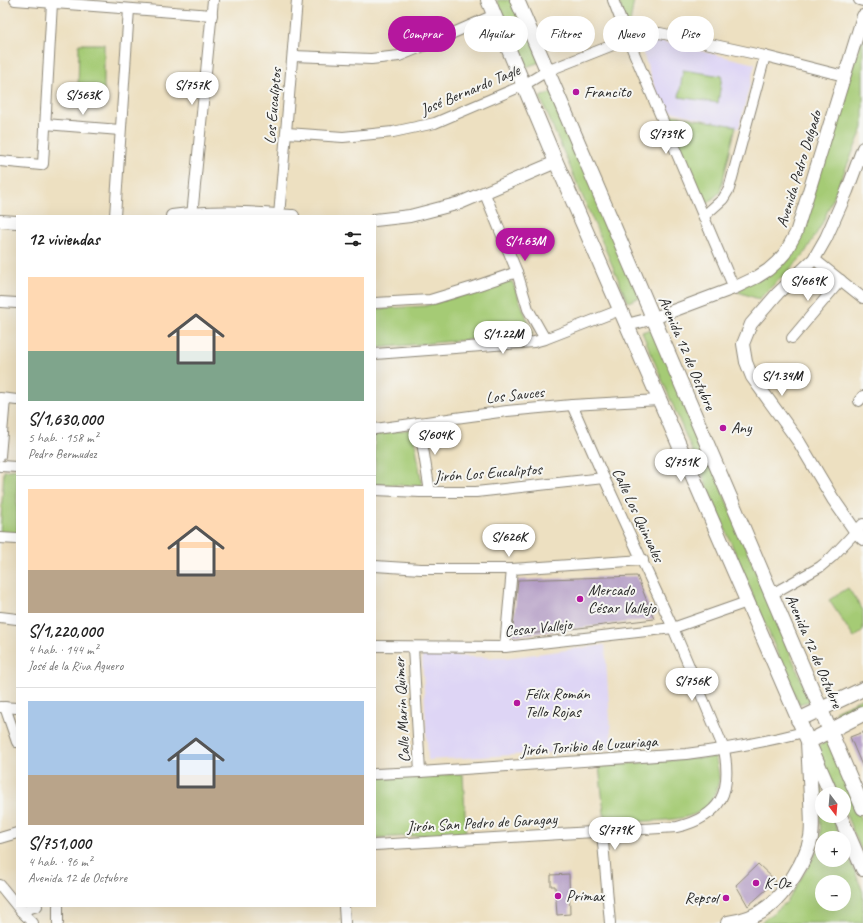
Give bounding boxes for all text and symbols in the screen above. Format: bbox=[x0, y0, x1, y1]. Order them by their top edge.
chip: Comprar bbox=[388, 16, 456, 52]
chip: Alquilar bbox=[464, 16, 528, 52]
chip: Filtros bbox=[536, 16, 595, 52]
chip: Nuevo bbox=[603, 16, 659, 52]
chip: Piso bbox=[667, 16, 714, 52]
street label: José Bernardo Tagle bbox=[416, 59, 524, 120]
street label: Los Eucaliptos bbox=[260, 65, 286, 145]
pin: S/757K bbox=[159, 72, 225, 106]
text: S/757K bbox=[175, 77, 209, 93]
pin: S/563K bbox=[50, 82, 116, 116]
place label: Francito bbox=[584, 82, 632, 102]
text: S/563K bbox=[66, 87, 100, 103]
marker: Francito bbox=[571, 87, 581, 97]
street label: Avenida Pedro Delgado bbox=[772, 106, 827, 230]
pin: S/739K bbox=[633, 121, 699, 155]
text: S/739K bbox=[649, 126, 683, 142]
icon: filters bbox=[342, 228, 364, 250]
pin: S/1.63M bbox=[488, 228, 562, 262]
text: 12 viviendas bbox=[28, 229, 99, 250]
text: S/1.63M bbox=[505, 233, 545, 249]
pin: S/669K bbox=[775, 268, 841, 302]
text: S/669K bbox=[790, 273, 826, 289]
street label: Avenida 12 de Octubre bbox=[654, 293, 721, 415]
icon: home bbox=[160, 303, 232, 375]
pin: S/1.22M bbox=[466, 321, 540, 355]
text: S/1.22M bbox=[483, 326, 523, 342]
pin: S/1.34M bbox=[745, 363, 819, 397]
text: S/1.34M bbox=[762, 368, 802, 384]
street label: Los Sauces bbox=[485, 382, 547, 408]
text: S/1,630,000 bbox=[28, 409, 103, 430]
place label: Any bbox=[731, 418, 753, 438]
pin: S/604K bbox=[402, 422, 468, 456]
marker: Any bbox=[718, 423, 728, 433]
text: S/604K bbox=[417, 427, 453, 443]
text: 5 hab. · 158 m² bbox=[28, 430, 98, 446]
text: Pedro Bermudez bbox=[28, 446, 97, 462]
pin: S/751K bbox=[648, 449, 714, 483]
text: S/751K bbox=[664, 454, 698, 470]
street label: Jirón Los Eucaliptos bbox=[433, 459, 544, 487]
street label: Calle Los Quinuales bbox=[607, 465, 669, 567]
icon: home bbox=[160, 515, 232, 587]
pin: S/626K bbox=[476, 524, 542, 558]
text: S/626K bbox=[491, 529, 527, 545]
place label: Mercado César Vallejo bbox=[588, 580, 657, 618]
street label: Avenida 12 de Octubre bbox=[781, 591, 848, 713]
marker: Mercado César Vallejo bbox=[575, 594, 585, 604]
street label: Cesar Vallejo bbox=[503, 614, 575, 641]
text: S/1,220,000 bbox=[28, 621, 102, 642]
text: 4 hab. · 144 m² bbox=[28, 642, 98, 658]
street label: Calle Marin Quimer bbox=[389, 656, 415, 763]
text: José de la Riva Aguero bbox=[28, 658, 123, 674]
pin: S/756K bbox=[659, 668, 725, 702]
text: S/756K bbox=[675, 673, 709, 689]
place label: Félix Román Tello Rojas bbox=[525, 684, 591, 722]
marker: Félix Román Tello Rojas bbox=[512, 698, 522, 708]
icon: home bbox=[160, 727, 232, 799]
street label: Jirón Toribio de Luzuriaga bbox=[519, 731, 659, 761]
north arrow bbox=[815, 787, 851, 823]
map controls bbox=[815, 787, 851, 911]
street label: Jirón San Pedro de Garagay bbox=[405, 809, 559, 837]
pin: S/779K bbox=[582, 817, 648, 851]
text: S/779K bbox=[598, 822, 632, 838]
button: + bbox=[815, 831, 851, 867]
text: S/751,000 bbox=[28, 833, 91, 854]
text: 4 hab. · 96 m² bbox=[28, 854, 92, 870]
text: Avenida 12 de Octubre bbox=[28, 870, 127, 886]
place label: K-Oz bbox=[764, 873, 793, 893]
button: − bbox=[815, 875, 851, 911]
marker: K-Oz bbox=[751, 878, 761, 888]
place label: Primax bbox=[566, 886, 605, 906]
place label: Repsol bbox=[685, 888, 721, 908]
marker: Primax bbox=[553, 891, 563, 901]
marker: Repsol bbox=[721, 893, 731, 903]

